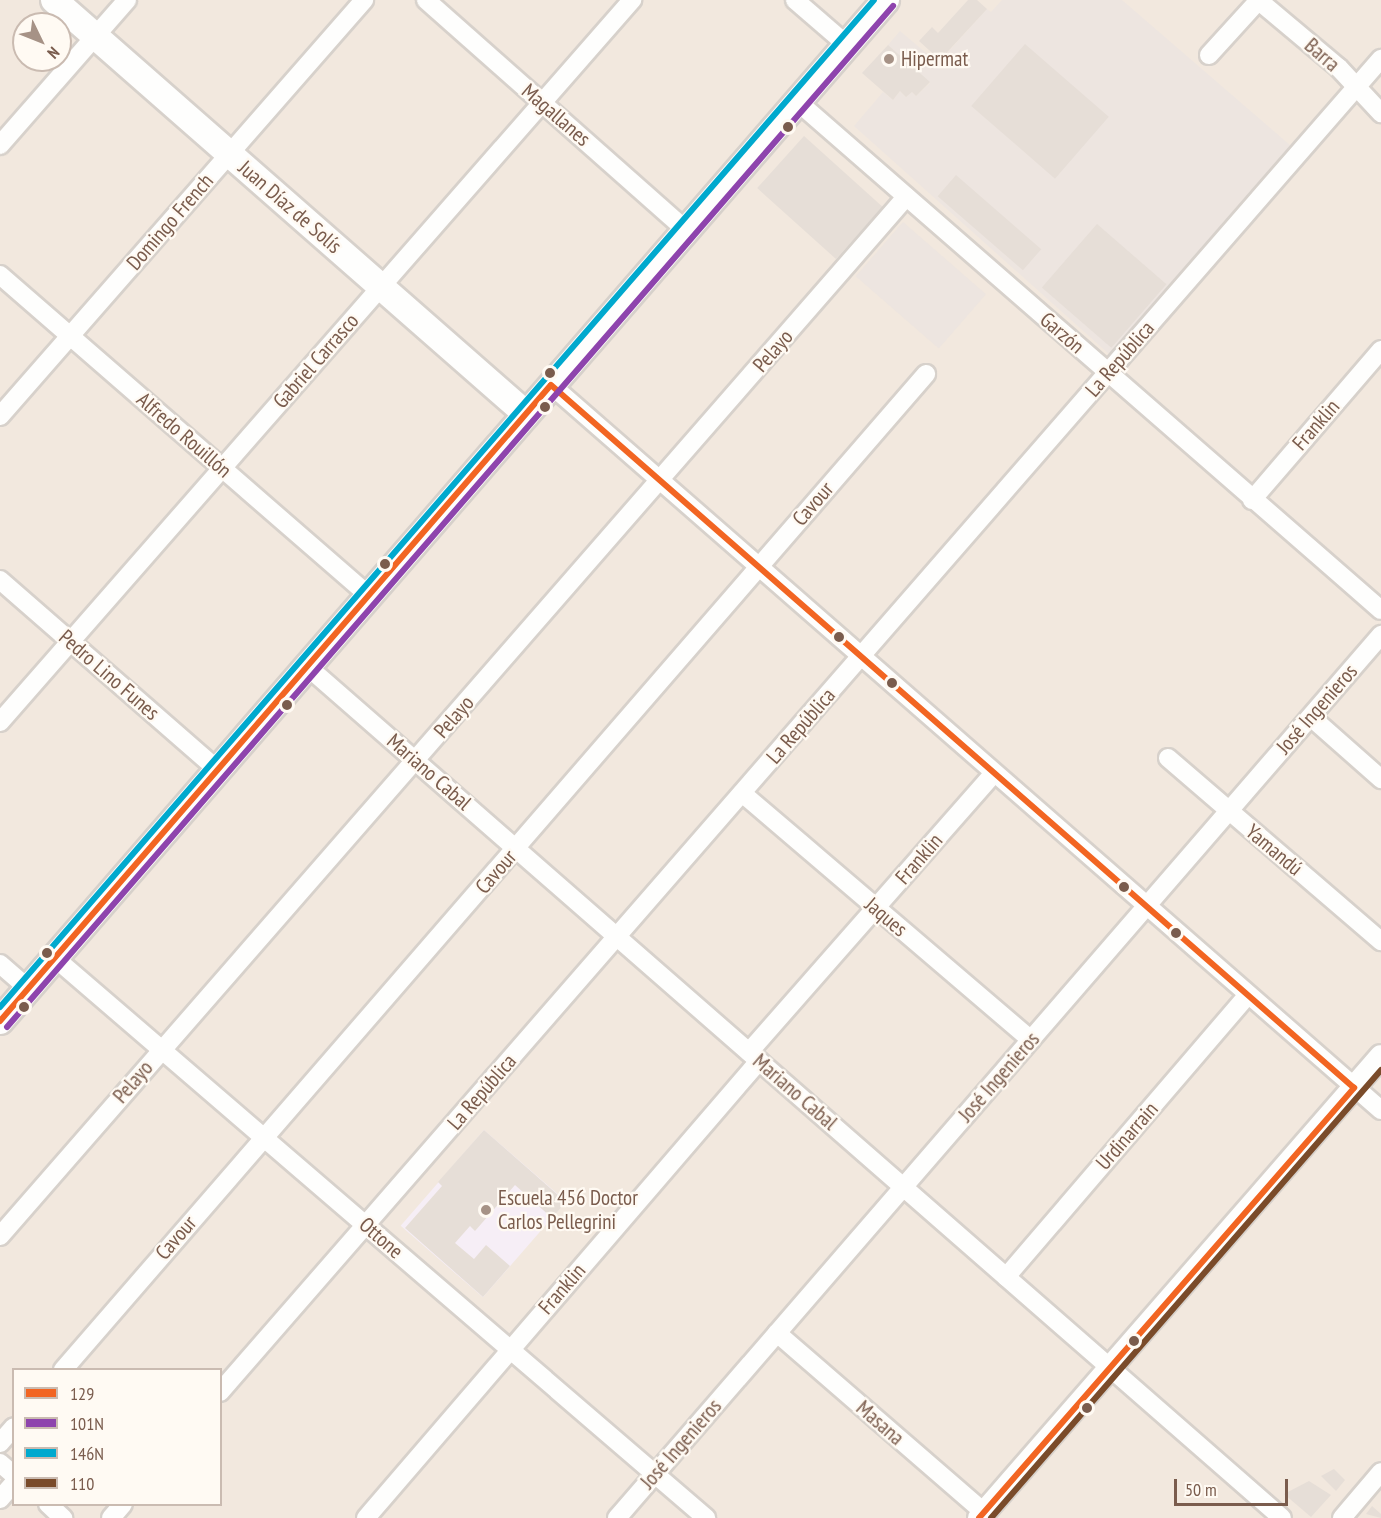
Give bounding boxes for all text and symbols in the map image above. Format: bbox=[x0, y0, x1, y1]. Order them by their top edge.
north arrow bbox=[12, 12, 72, 72]
street label: Barra bbox=[1299, 33, 1345, 77]
text: N bbox=[43, 43, 64, 63]
place label: Hipermat bbox=[901, 46, 968, 72]
marker: Hipermat bbox=[882, 52, 896, 66]
street label: Magallanes bbox=[517, 78, 595, 152]
unlabelled marker bbox=[782, 121, 794, 133]
street label: Juan Díaz de Solís bbox=[233, 155, 347, 259]
street label: Domingo French bbox=[121, 169, 219, 275]
street label: Garzón bbox=[1035, 307, 1089, 359]
street label: Gabriel Carrasco bbox=[268, 309, 364, 413]
street label: La República bbox=[1080, 316, 1160, 402]
street label: Pelayo bbox=[748, 325, 798, 377]
unlabelled marker bbox=[544, 367, 556, 379]
street label: Alfredo Rouillón bbox=[131, 387, 237, 483]
street label: Franklin bbox=[1287, 395, 1345, 455]
unlabelled marker bbox=[539, 401, 551, 413]
street label: Cavour bbox=[787, 477, 839, 531]
unlabelled marker bbox=[379, 558, 391, 570]
street label: Pedro Lino Funes bbox=[54, 625, 164, 725]
unlabelled marker bbox=[833, 631, 845, 643]
street label: José Ingenieros bbox=[1271, 659, 1363, 759]
unlabelled marker bbox=[886, 677, 898, 689]
street label: La República bbox=[761, 683, 841, 769]
street label: Pelayo bbox=[429, 691, 479, 743]
unlabelled marker bbox=[281, 699, 293, 711]
street label: Mariano Cabal bbox=[382, 729, 476, 815]
street label: Yamandú bbox=[1241, 819, 1307, 881]
street label: Franklin bbox=[890, 829, 948, 889]
street label: Cavour bbox=[470, 845, 522, 899]
unlabelled marker bbox=[1118, 881, 1130, 893]
street label: Jaques bbox=[860, 892, 912, 942]
unlabelled marker bbox=[1170, 927, 1182, 939]
unlabelled marker bbox=[41, 947, 53, 959]
unlabelled marker bbox=[18, 1001, 30, 1013]
street label: José Ingenieros bbox=[953, 1027, 1045, 1127]
street label: La República bbox=[442, 1049, 522, 1135]
street label: Mariano Cabal bbox=[748, 1049, 842, 1135]
street label: Pelayo bbox=[108, 1056, 158, 1108]
street label: Urdinarrain bbox=[1091, 1097, 1163, 1175]
place label: Escuela 456 Doctor Carlos Pellegrini bbox=[498, 1185, 638, 1235]
marker: Escuela 456 Doctor Carlos Pellegrini bbox=[479, 1203, 493, 1217]
street label: Cavour bbox=[150, 1211, 202, 1265]
street label: Ottone bbox=[354, 1212, 408, 1264]
street label: Franklin bbox=[533, 1259, 591, 1319]
unlabelled marker bbox=[1128, 1335, 1140, 1347]
legend bbox=[12, 1368, 222, 1506]
text: 129 bbox=[70, 1382, 94, 1405]
street label: José Ingenieros bbox=[635, 1394, 727, 1494]
street label: Masana bbox=[851, 1395, 909, 1451]
unlabelled marker bbox=[1081, 1402, 1093, 1414]
text: 101N bbox=[70, 1412, 104, 1435]
text: 146N bbox=[70, 1442, 104, 1465]
scale bar bbox=[1177, 1467, 1291, 1505]
text: 110 bbox=[70, 1472, 94, 1495]
text: 50 m bbox=[1185, 1478, 1217, 1501]

